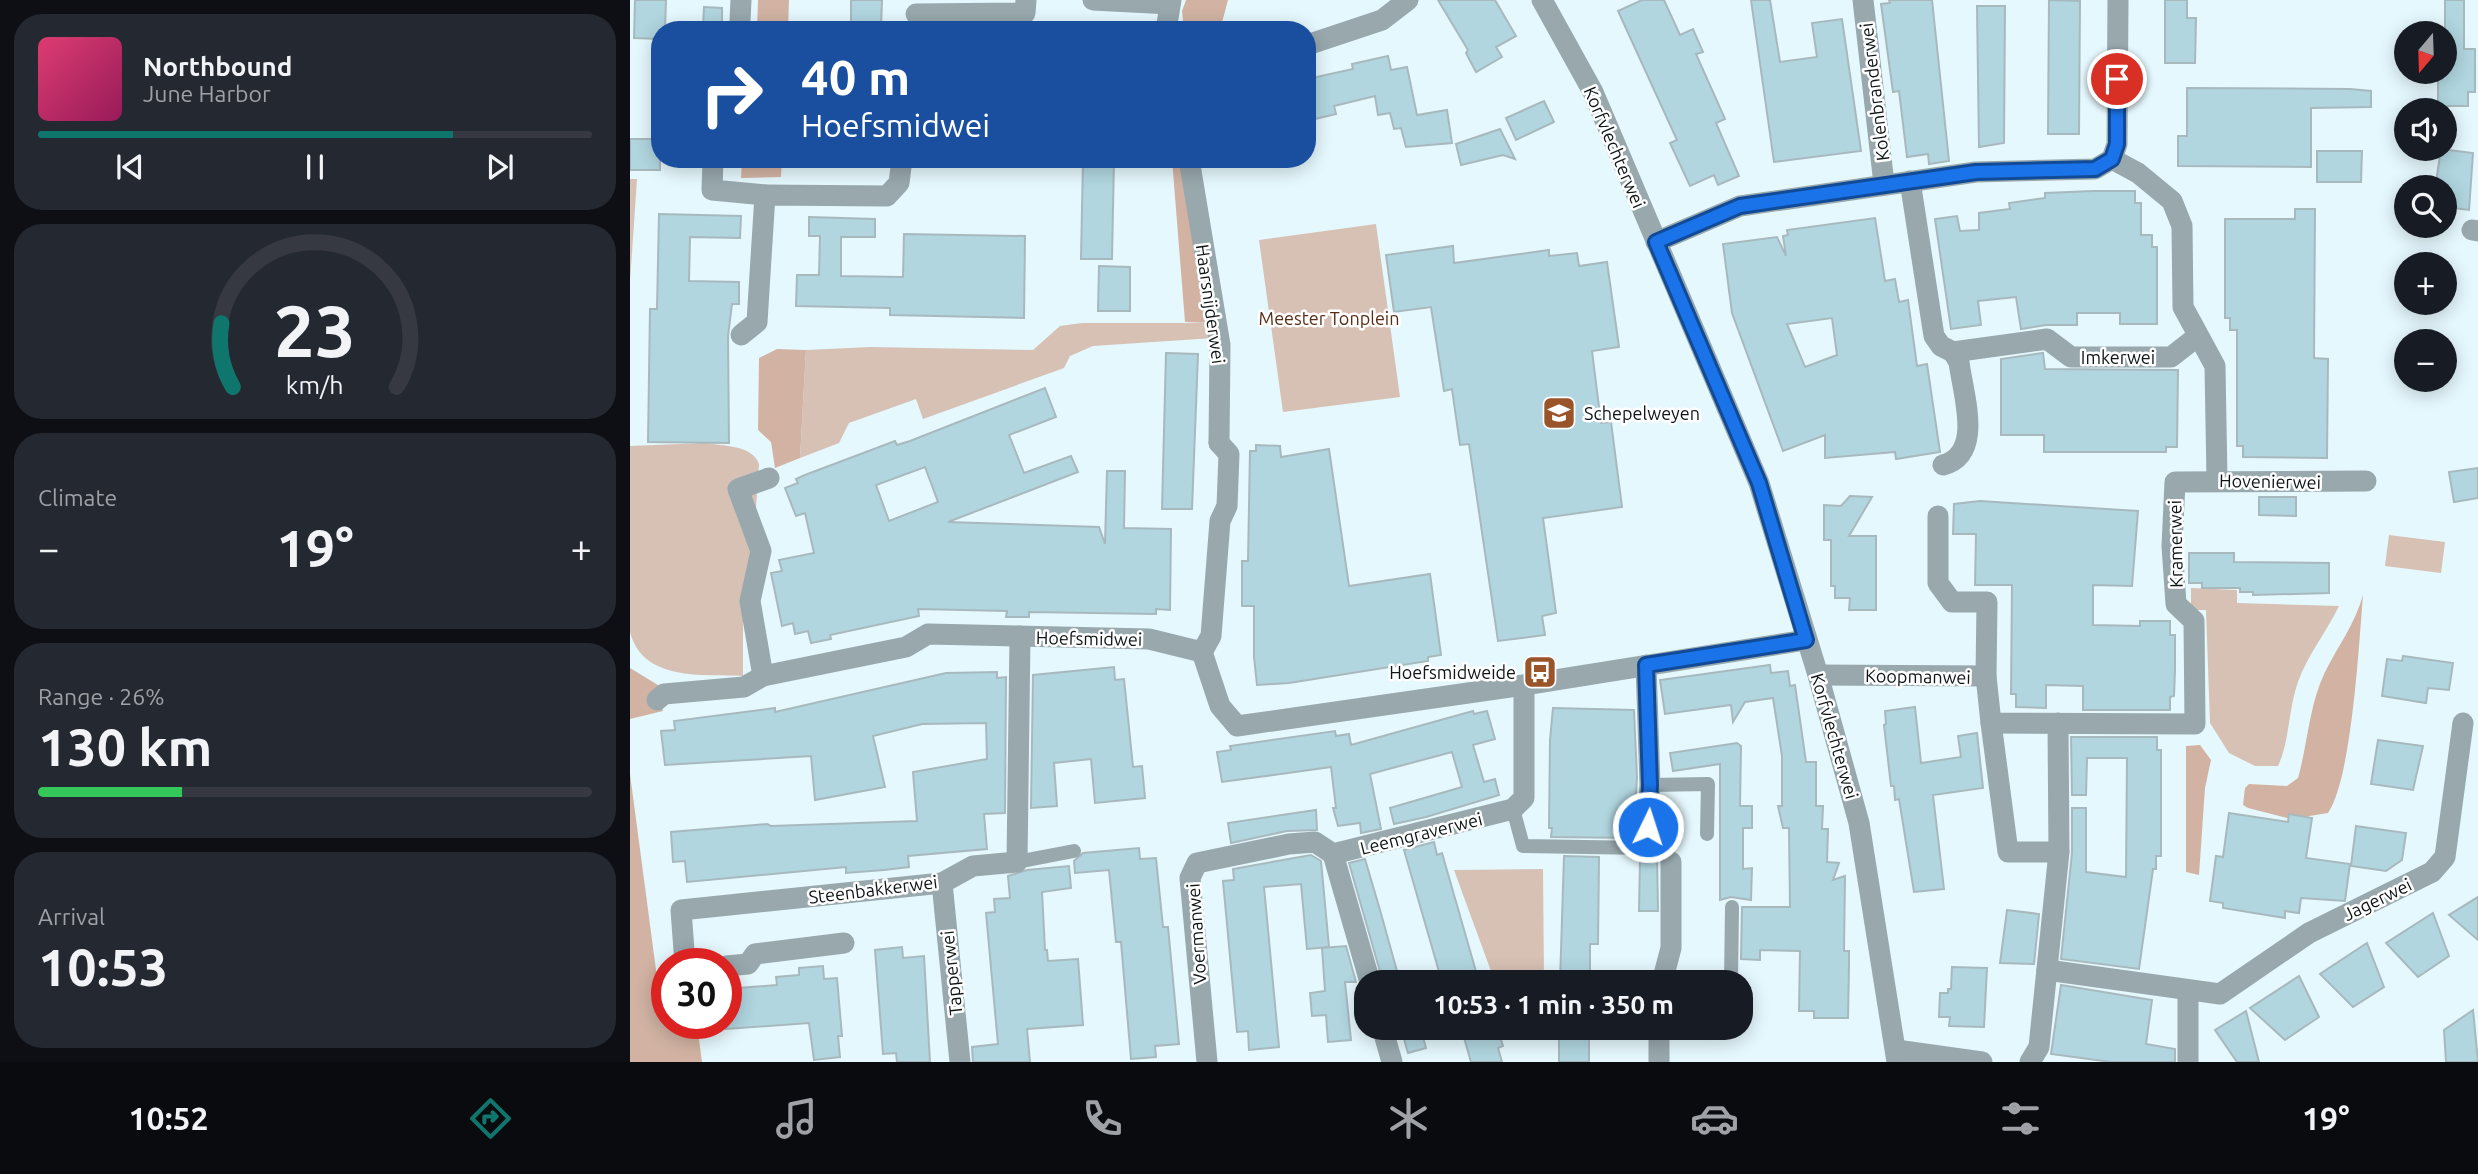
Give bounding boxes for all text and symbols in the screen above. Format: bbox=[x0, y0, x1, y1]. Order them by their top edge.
north arrow bbox=[2394, 21, 2457, 84]
map controls bbox=[2394, 21, 2457, 392]
street label: Kolenbranderwei bbox=[1856, 22, 1892, 162]
icon: right bbox=[686, 49, 777, 140]
text: 40 m bbox=[801, 49, 910, 104]
pin bbox=[2087, 49, 2147, 109]
text: Northbound bbox=[143, 52, 292, 81]
icon: arrive bbox=[2098, 60, 2136, 98]
text: June Harbor bbox=[143, 81, 271, 106]
street label: Korfvlechterwei bbox=[1580, 83, 1650, 211]
button: sound bbox=[2394, 98, 2457, 161]
text: Hoefsmidwei bbox=[801, 107, 990, 143]
icon: previous bbox=[111, 148, 149, 186]
icon: pause bbox=[296, 148, 334, 186]
icon: next bbox=[481, 148, 519, 186]
button: search bbox=[2394, 175, 2457, 238]
street label: Haarsnijderwei bbox=[1193, 243, 1229, 365]
button: + bbox=[2394, 252, 2457, 315]
text: 23 bbox=[274, 290, 356, 372]
park label: Meester Tonplein bbox=[1258, 308, 1400, 328]
button: − bbox=[2394, 329, 2457, 392]
street label: Imkerwei bbox=[2081, 347, 2155, 367]
text: km/h bbox=[286, 371, 344, 399]
school or university icon: Schepelweyen bbox=[1540, 394, 1578, 432]
place label: Schepelweyen bbox=[1584, 403, 1700, 423]
street label: Hovenierwei bbox=[2219, 470, 2321, 492]
text: Climate bbox=[38, 485, 117, 510]
street label: Kramerwei bbox=[2164, 500, 2186, 588]
text: 19° bbox=[276, 519, 354, 577]
text: − bbox=[38, 527, 59, 569]
text: + bbox=[571, 527, 592, 569]
street label: Hoefsmidwei bbox=[1036, 627, 1142, 649]
bus stop icon: Hoefsmidweide bbox=[1521, 653, 1559, 691]
place label: Hoefsmidweide bbox=[1389, 662, 1516, 682]
street label: Koopmanwei bbox=[1865, 665, 1971, 687]
street label: Korfvlechterwei bbox=[1807, 671, 1863, 801]
text: Range · 26% bbox=[38, 684, 165, 709]
text: 130 km bbox=[38, 718, 212, 776]
position arrow bbox=[1611, 790, 1685, 864]
street label: Leemgraverwei bbox=[1358, 808, 1484, 858]
street label: Steenbakkerwei bbox=[807, 871, 939, 907]
street label: Jagerwei bbox=[2339, 874, 2415, 924]
street label: Voermanwei bbox=[1182, 883, 1210, 985]
text: Arrival bbox=[38, 904, 105, 929]
street label: Tapperwei bbox=[937, 930, 965, 1016]
text: 10:53 bbox=[38, 938, 168, 996]
speed limit sign: 30 bbox=[651, 948, 742, 1039]
text: 10:53 · 1 min · 350 m bbox=[1433, 990, 1674, 1019]
icon: directions bbox=[466, 1094, 515, 1143]
icon: music bbox=[772, 1094, 821, 1143]
icon: phone bbox=[1078, 1094, 1127, 1143]
icon: climate bbox=[1384, 1094, 1433, 1143]
icon: car bbox=[1690, 1094, 1739, 1143]
icon: filters bbox=[1996, 1094, 2045, 1143]
text: 10:52 bbox=[129, 1100, 209, 1136]
text: 19° bbox=[2302, 1100, 2349, 1136]

